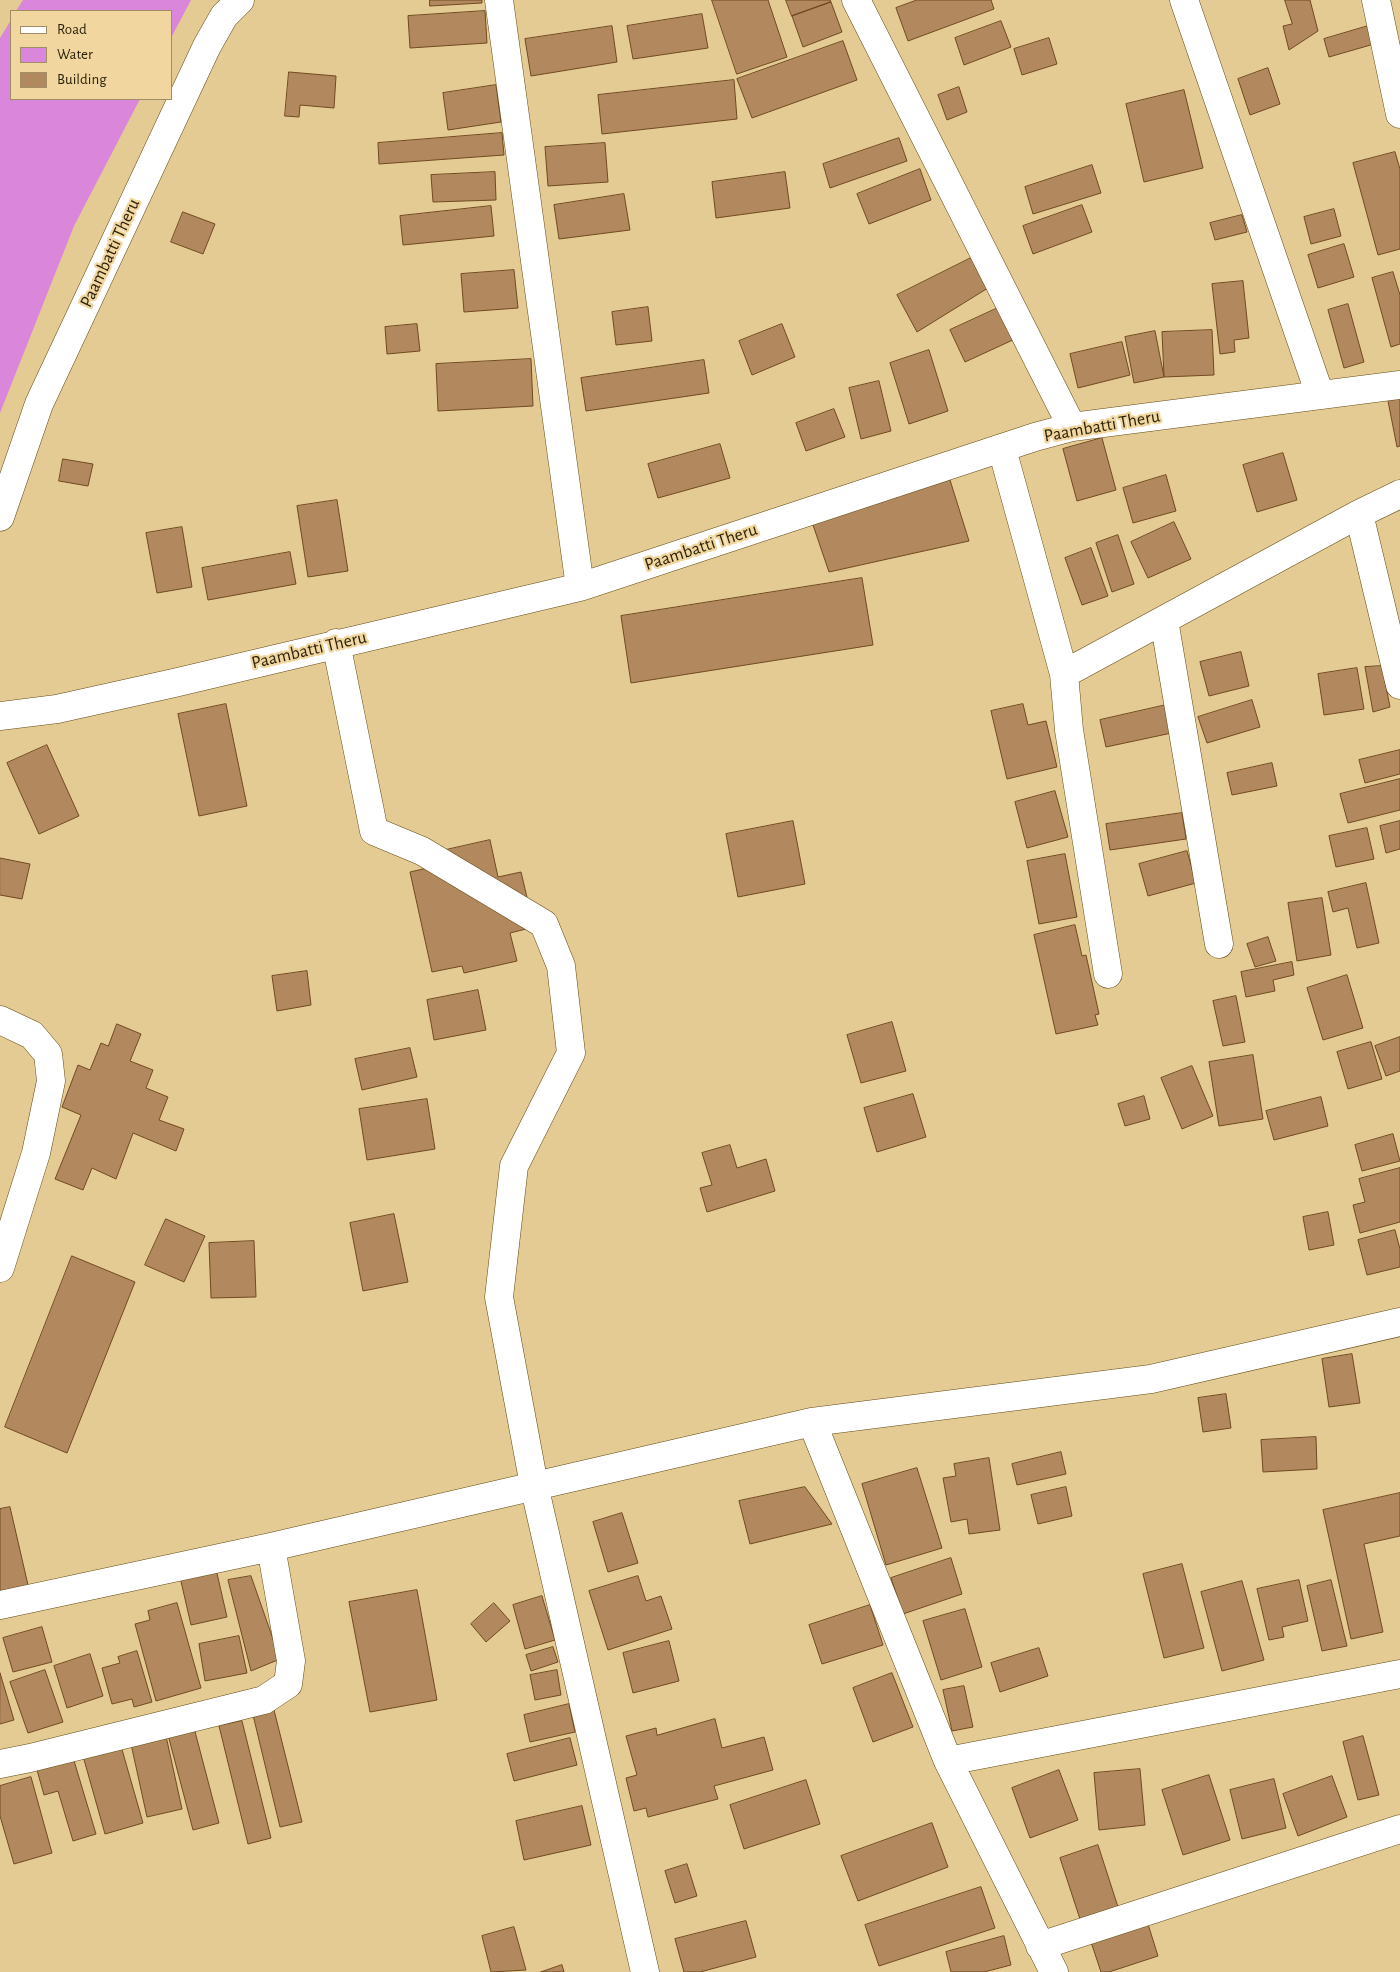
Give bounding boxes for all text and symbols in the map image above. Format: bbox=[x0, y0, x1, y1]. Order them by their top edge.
legend bbox=[10, 10, 172, 100]
text: Road bbox=[57, 22, 87, 37]
text: Water bbox=[57, 47, 93, 62]
text: Building bbox=[57, 72, 107, 87]
street label: Paambatti Theru bbox=[75, 195, 145, 311]
street label: Paambatti Theru bbox=[1042, 405, 1162, 447]
street label: Paambatti Theru bbox=[642, 519, 760, 575]
street label: Paambatti Theru bbox=[249, 626, 369, 674]

